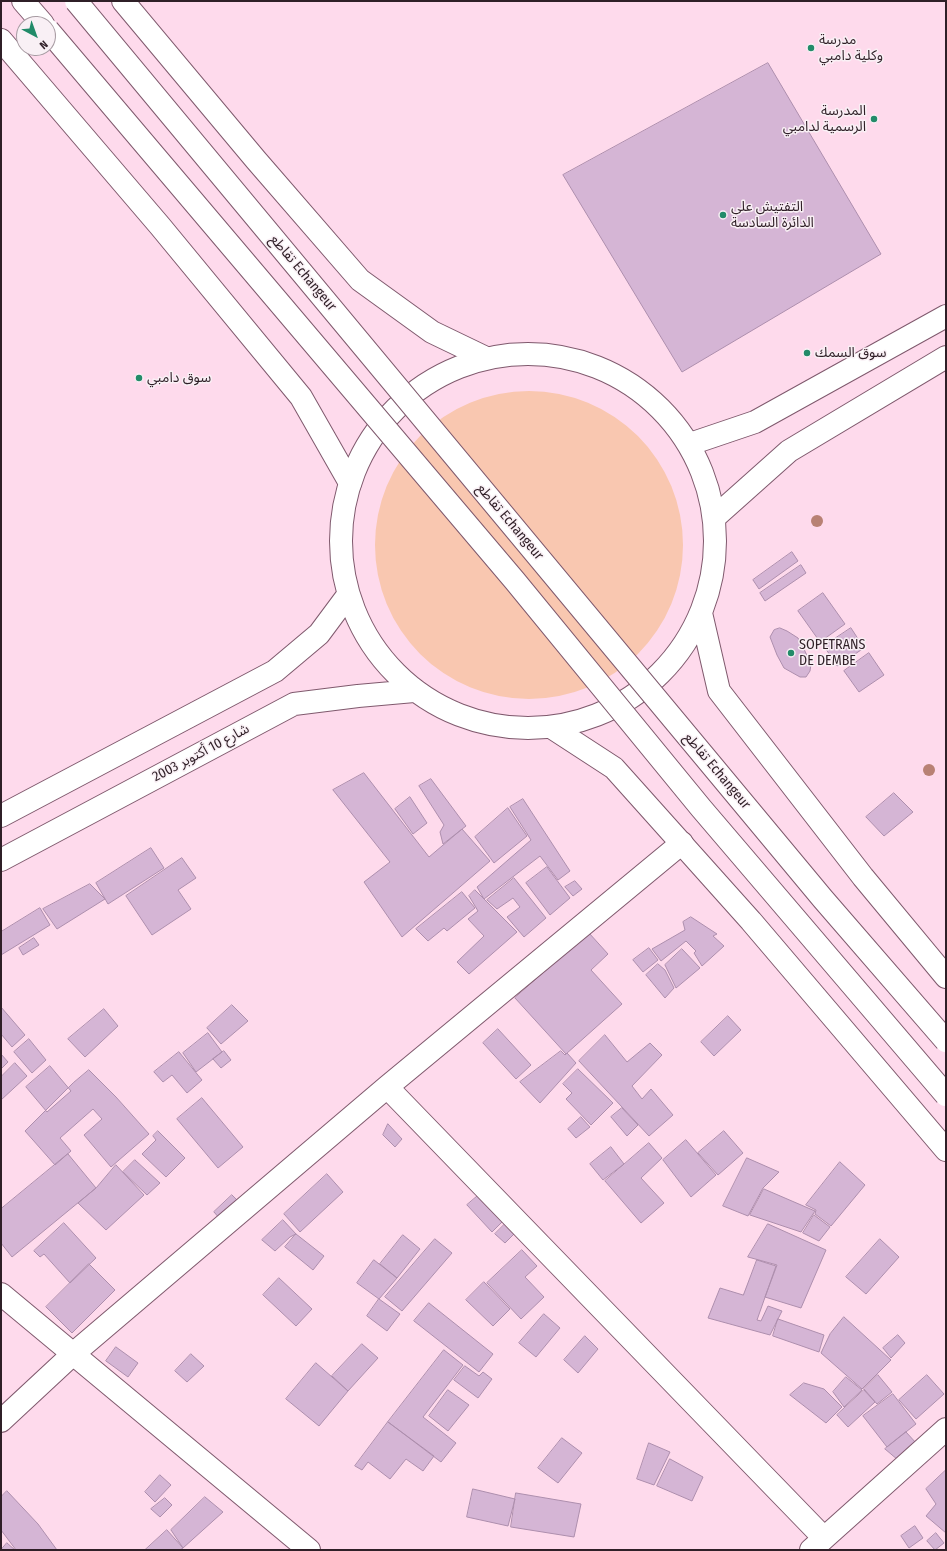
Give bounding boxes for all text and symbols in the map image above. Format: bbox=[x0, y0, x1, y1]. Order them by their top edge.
north arrow bbox=[16, 16, 56, 56]
place label: مدرسة وكلية دامبي bbox=[819, 32, 883, 64]
text: N bbox=[37, 38, 50, 52]
marker: مدرسة وكلية دامبي bbox=[806, 43, 816, 53]
place label: المدرسة الرسمية لدامبي bbox=[783, 103, 866, 136]
marker: المدرسة الرسمية لدامبي bbox=[869, 114, 879, 124]
place label: التفتيش على الدائرة السادسة bbox=[731, 199, 814, 232]
marker: التفتيش على الدائرة السادسة bbox=[718, 210, 728, 220]
street label: تقاطع Echangeur bbox=[266, 231, 340, 315]
place label: سوق السمك bbox=[815, 345, 887, 361]
marker: سوق السمك bbox=[802, 348, 812, 358]
place label: سوق دامبي bbox=[147, 370, 211, 386]
marker: سوق دامبي bbox=[134, 373, 144, 383]
street label: تقاطع Echangeur bbox=[473, 480, 547, 564]
place label: SOPETRANS DE DEMBE bbox=[799, 637, 866, 670]
marker: SOPETRANS DE DEMBE bbox=[786, 648, 796, 658]
street label: شارع 10 أكتوبر 2003 bbox=[150, 720, 252, 786]
street label: تقاطع Echangeur bbox=[680, 729, 754, 813]

